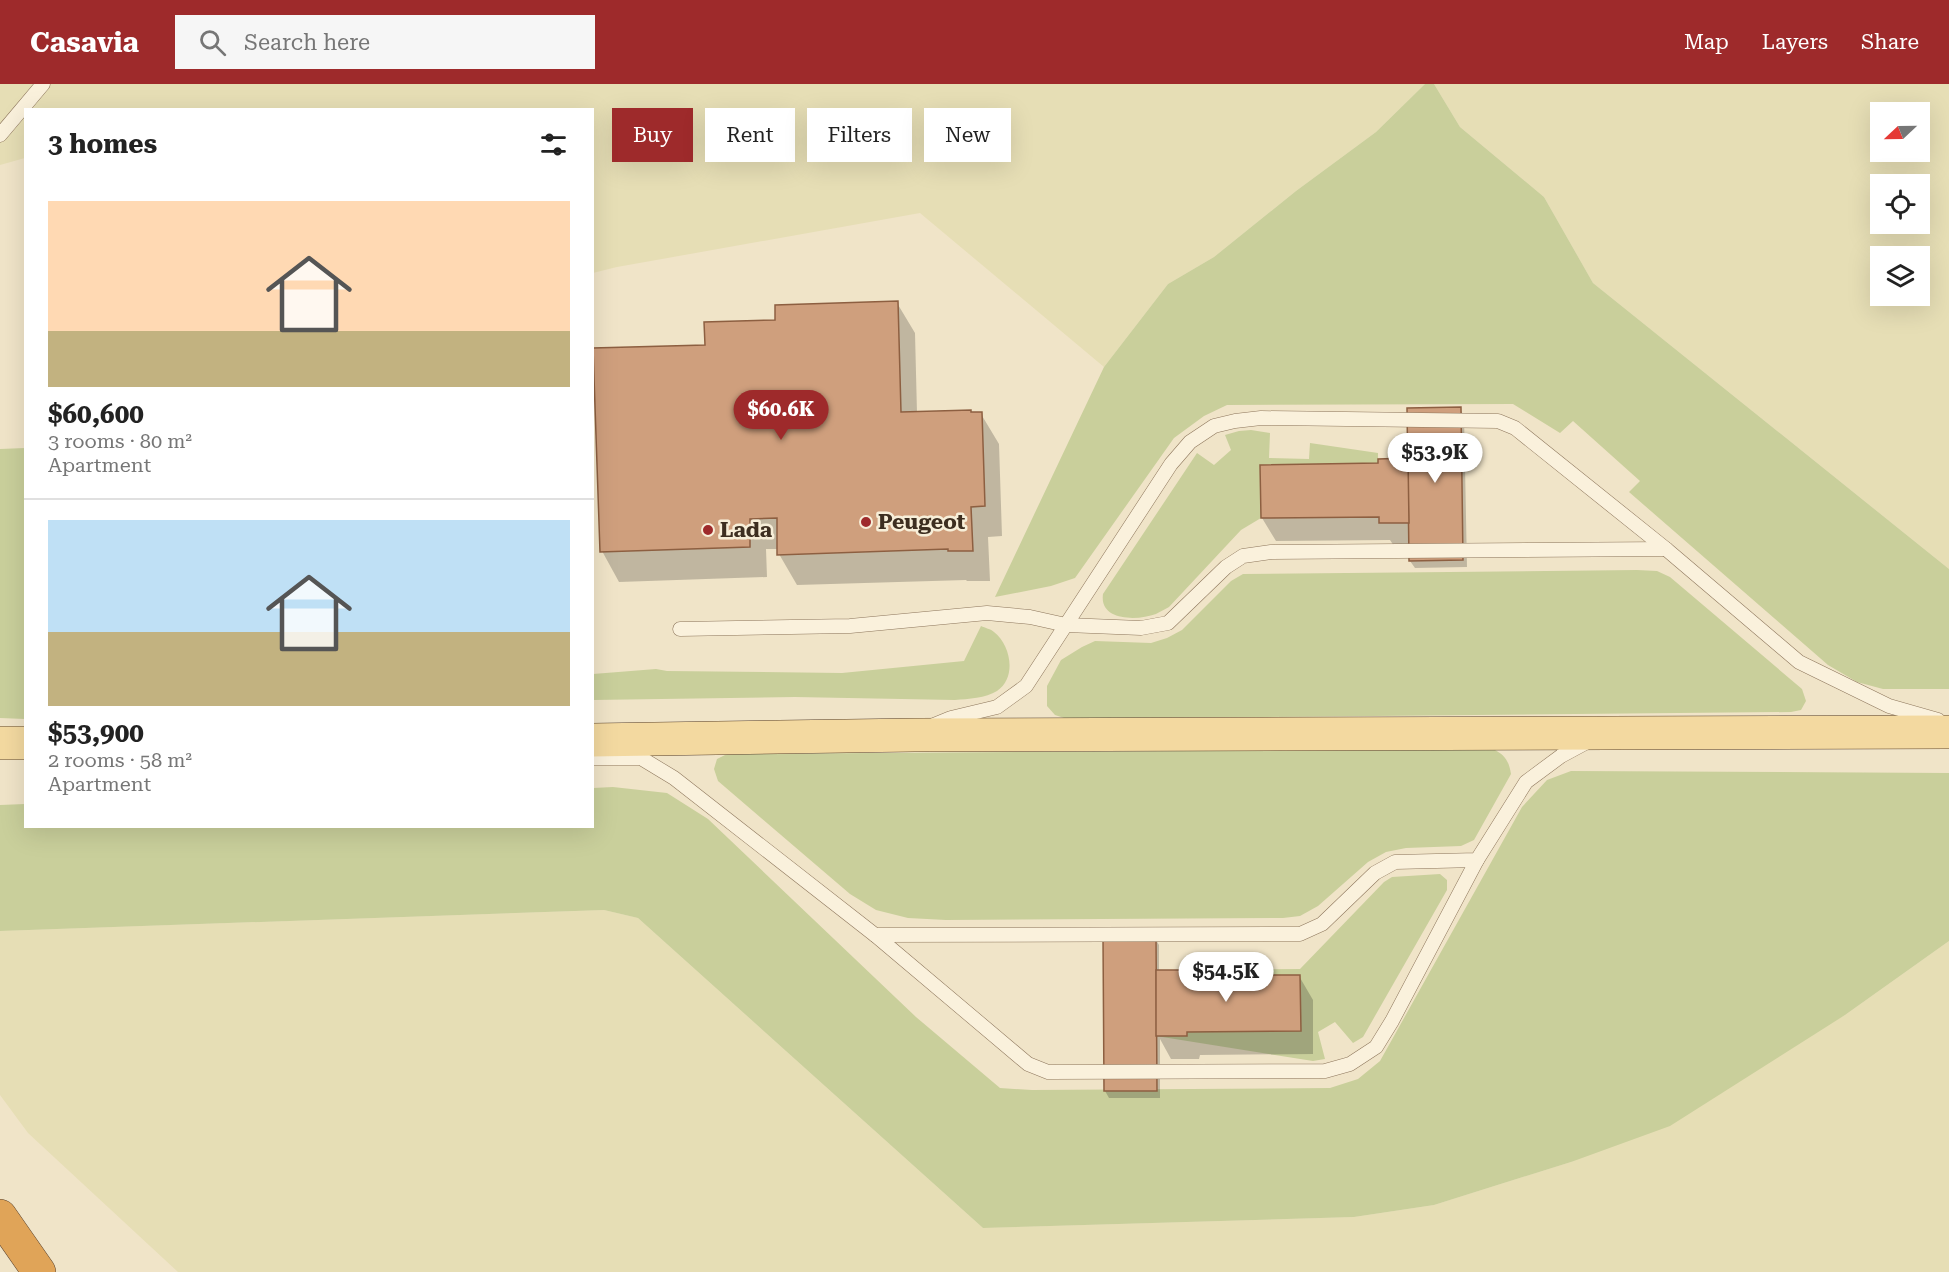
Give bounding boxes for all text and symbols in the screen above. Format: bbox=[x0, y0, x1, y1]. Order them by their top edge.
search box bbox=[175, 15, 595, 69]
text: Casavia bbox=[30, 26, 139, 59]
icon: search bbox=[196, 26, 229, 59]
text: Search here bbox=[244, 30, 370, 55]
text: Map bbox=[1684, 30, 1729, 54]
text: Layers bbox=[1762, 30, 1828, 54]
text: Share bbox=[1861, 30, 1919, 54]
north arrow bbox=[1870, 102, 1930, 162]
map controls bbox=[1870, 102, 1930, 306]
chip: Buy bbox=[612, 108, 693, 162]
chip: Rent bbox=[705, 108, 795, 162]
chip: Filters bbox=[807, 108, 912, 162]
chip: New bbox=[924, 108, 1011, 162]
icon: filters bbox=[537, 128, 570, 161]
text: 3 homes bbox=[48, 129, 157, 159]
button: locate bbox=[1870, 174, 1930, 234]
icon: home bbox=[255, 240, 363, 348]
button: layers bbox=[1870, 246, 1930, 306]
pin: $60.6K bbox=[732, 390, 830, 441]
text: $60.6K bbox=[748, 397, 814, 421]
text: $60,600 bbox=[48, 399, 144, 429]
text: 3 rooms · 80 m² bbox=[48, 429, 192, 453]
pin: $53.9K bbox=[1386, 433, 1484, 484]
text: $53.9K bbox=[1402, 440, 1468, 464]
text: Apartment bbox=[48, 453, 151, 477]
place label: Peugeot bbox=[878, 510, 966, 534]
marker: Peugeot bbox=[859, 515, 873, 529]
place label: Lada bbox=[720, 518, 773, 542]
marker: Lada bbox=[701, 523, 715, 537]
icon: home bbox=[255, 559, 363, 667]
text: $53,900 bbox=[48, 718, 144, 748]
text: 2 rooms · 58 m² bbox=[48, 748, 192, 772]
text: Apartment bbox=[48, 772, 151, 796]
pin: $54.5K bbox=[1177, 952, 1275, 1003]
text: $54.5K bbox=[1193, 959, 1259, 983]

